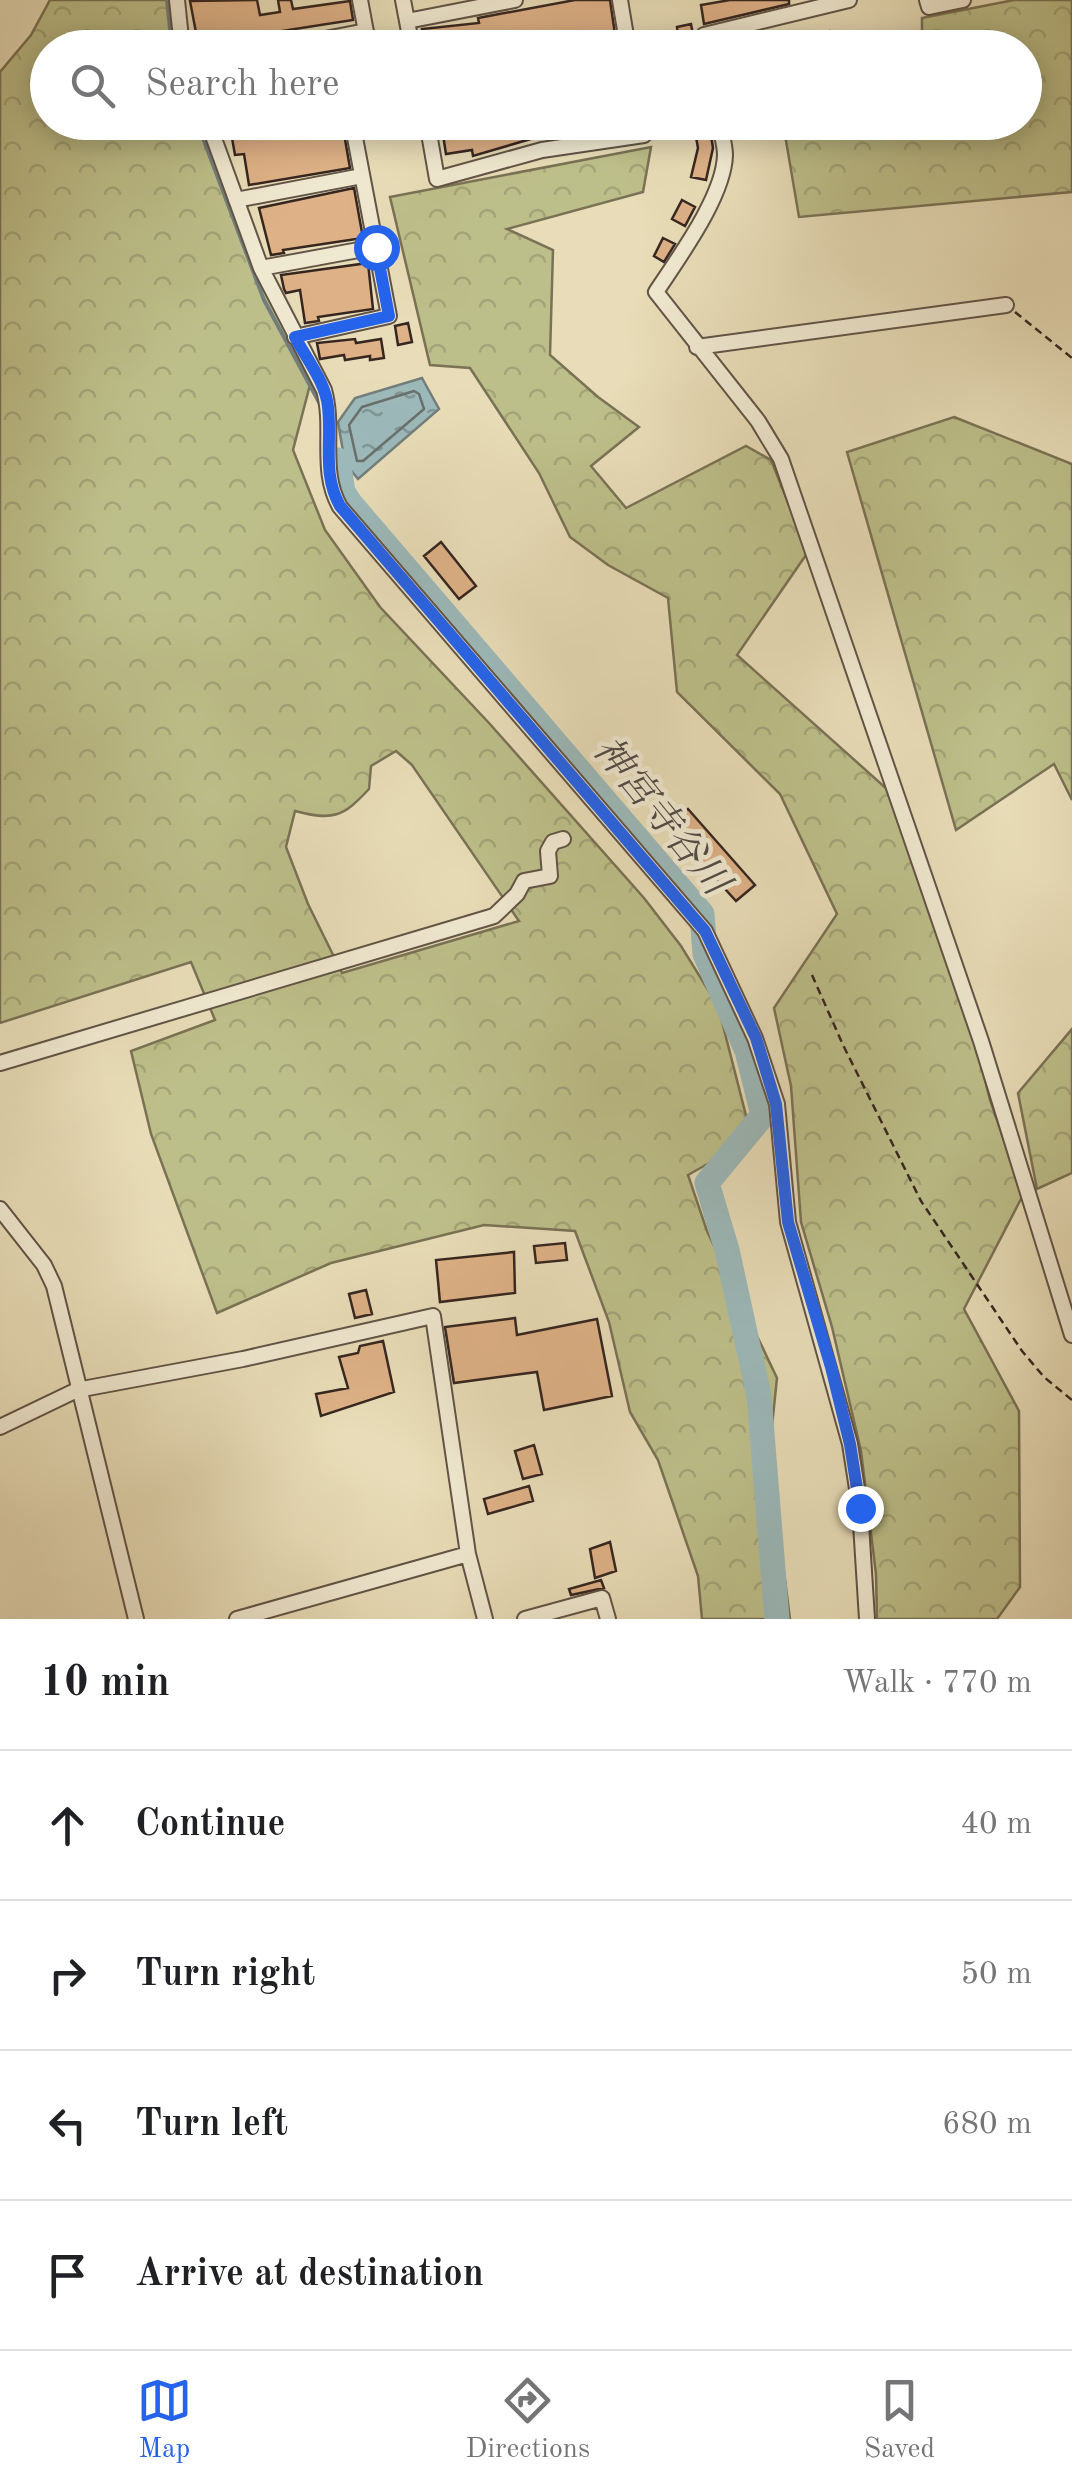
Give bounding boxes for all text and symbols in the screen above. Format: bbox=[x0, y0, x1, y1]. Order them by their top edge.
search box bbox=[30, 30, 1042, 140]
icon: search bbox=[65, 58, 120, 113]
text: Search here bbox=[145, 66, 340, 104]
route start bbox=[354, 225, 400, 271]
water label: 神宮寺谷川 bbox=[585, 729, 739, 906]
route end bbox=[838, 1486, 884, 1532]
text: 10 min bbox=[40, 1663, 170, 1705]
text: Walk · 770 m bbox=[842, 1668, 1032, 1700]
icon: ahead bbox=[40, 1798, 95, 1853]
text: Continue bbox=[135, 1806, 285, 1844]
text: 40 m bbox=[961, 1809, 1032, 1841]
icon: right bbox=[40, 1948, 95, 2003]
text: Turn right bbox=[135, 1956, 315, 1994]
text: 50 m bbox=[961, 1959, 1032, 1991]
icon: left bbox=[40, 2098, 95, 2153]
text: Turn left bbox=[135, 2106, 288, 2144]
text: 680 m bbox=[942, 2109, 1032, 2141]
icon: arrive bbox=[40, 2248, 95, 2303]
text: Arrive at destination bbox=[135, 2256, 484, 2294]
tab: Map bbox=[137, 2373, 192, 2468]
tab: Directions bbox=[466, 2373, 590, 2468]
tab: Saved bbox=[864, 2373, 935, 2468]

